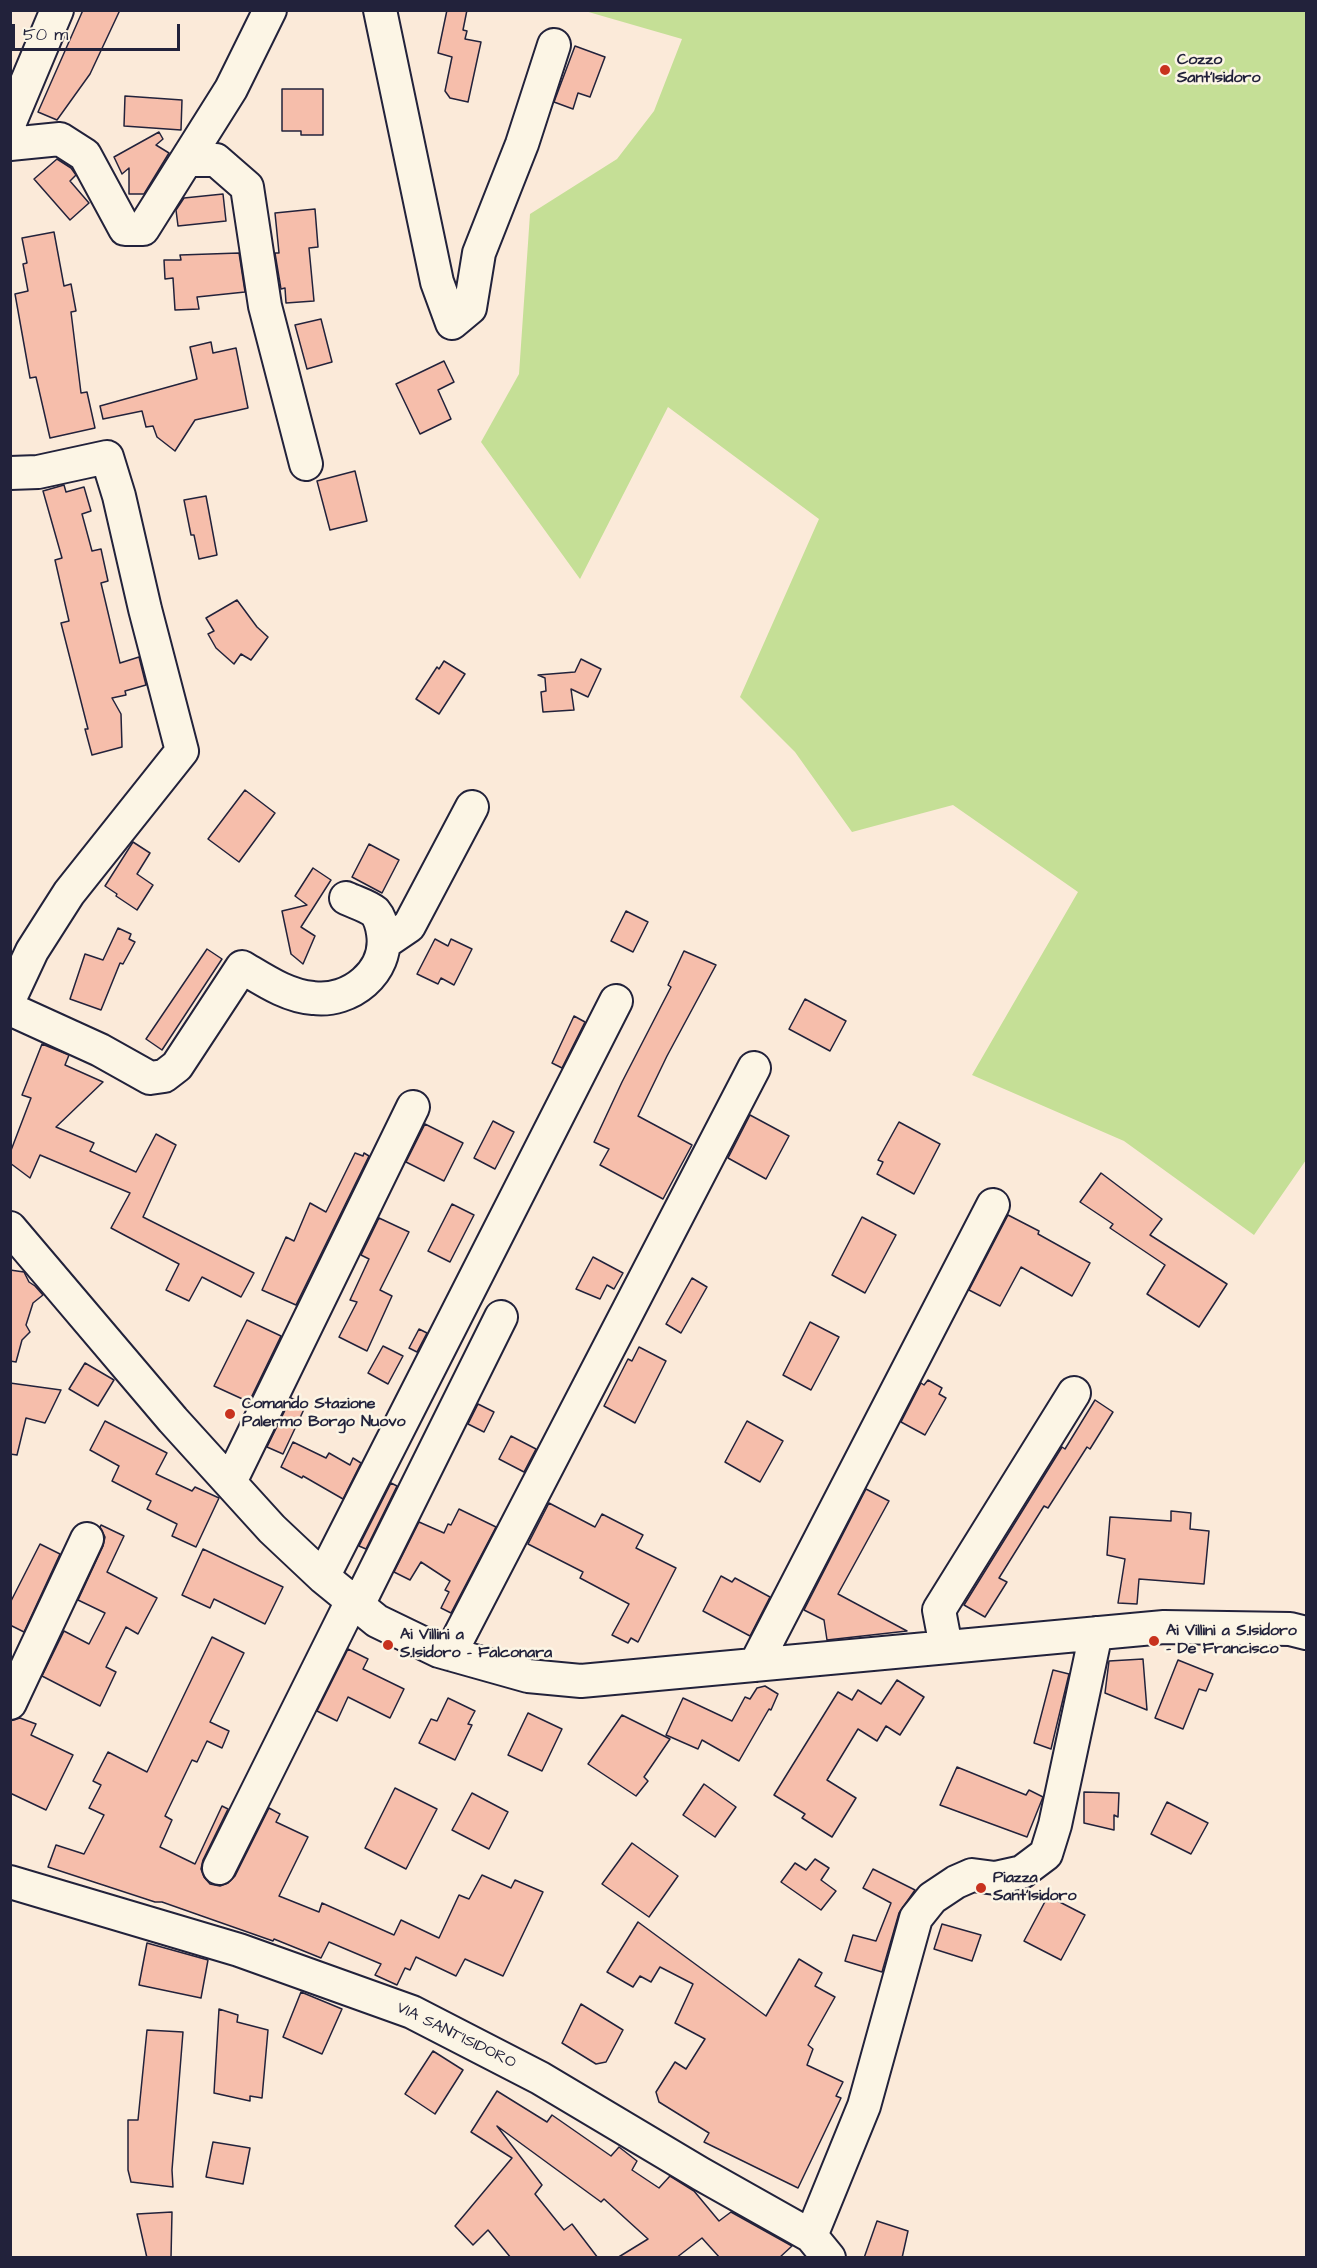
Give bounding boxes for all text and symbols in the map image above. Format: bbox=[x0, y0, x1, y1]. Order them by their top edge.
scale bar bbox=[15, 12, 183, 50]
text: 50 m bbox=[23, 22, 68, 47]
place label: Cozzo Sant'Isidoro bbox=[1177, 51, 1260, 89]
marker: Cozzo Sant'Isidoro bbox=[1158, 63, 1172, 77]
place label: Comando Stazione Palermo Borgo Nuovo bbox=[242, 1395, 406, 1433]
marker: Comando Stazione Palermo Borgo Nuovo bbox=[223, 1407, 237, 1421]
place label: Ai Villini a S.Isidoro - De Francisco bbox=[1166, 1622, 1297, 1660]
place label: Ai Villini a S.Isidoro - Falconara bbox=[400, 1626, 552, 1664]
marker: Ai Villini a S.Isidoro - De Francisco bbox=[1147, 1634, 1161, 1648]
marker: Ai Villini a S.Isidoro - Falconara bbox=[381, 1638, 395, 1652]
place label: Piazza Sant'Isidoro bbox=[993, 1869, 1076, 1907]
marker: Piazza Sant'Isidoro bbox=[974, 1881, 988, 1895]
street label: VIA SANT'ISIDORO bbox=[393, 1999, 519, 2073]

